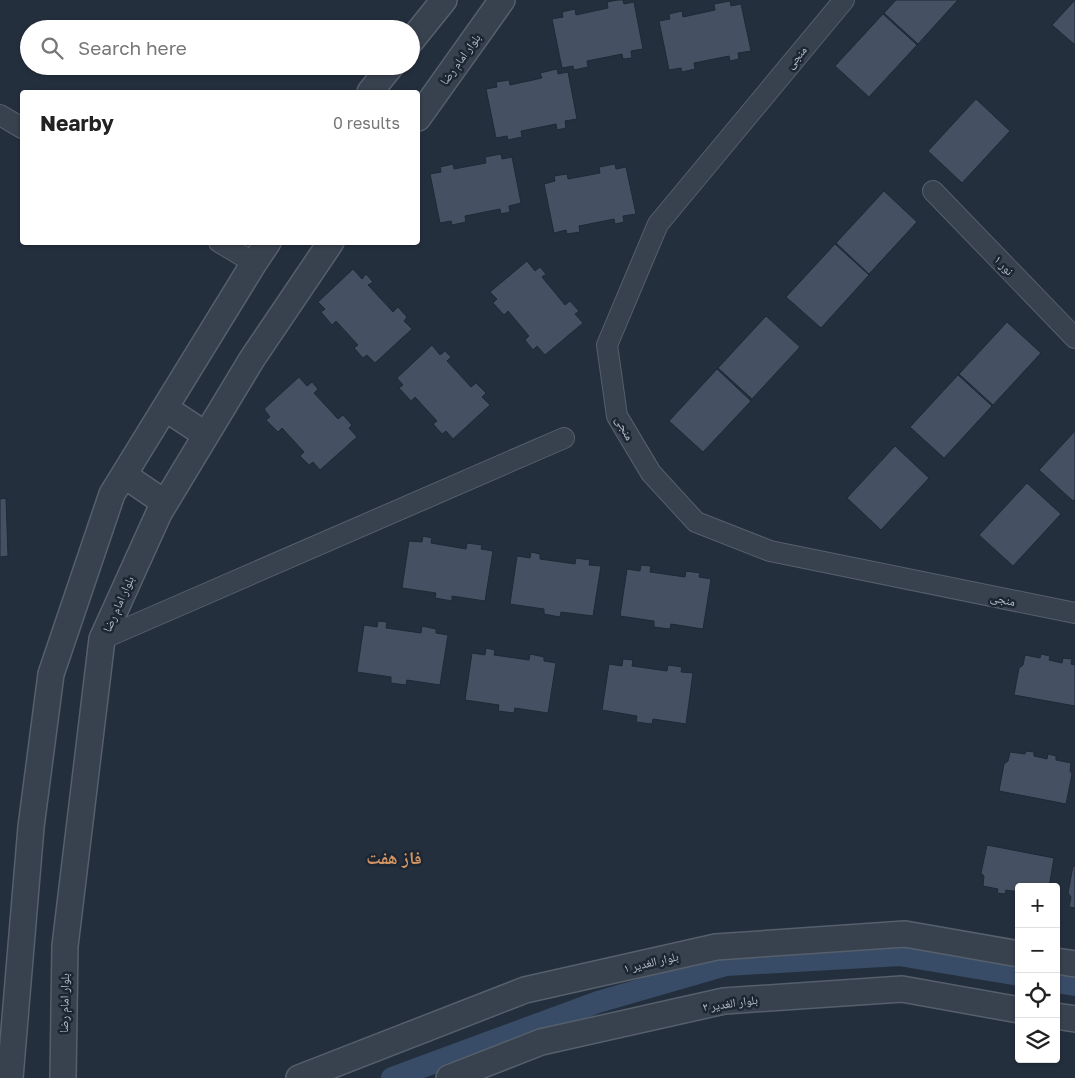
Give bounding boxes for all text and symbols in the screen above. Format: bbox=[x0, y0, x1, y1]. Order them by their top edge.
search box bbox=[20, 20, 420, 75]
street label: بلوار امام رضا bbox=[436, 30, 484, 88]
icon: search bbox=[38, 34, 66, 62]
text: Search here bbox=[78, 36, 187, 59]
street label: منجی bbox=[782, 43, 810, 72]
text: Nearby bbox=[40, 110, 114, 136]
text: 0 results bbox=[333, 113, 400, 133]
street label: نور ۱ bbox=[991, 252, 1017, 278]
street label: منجی bbox=[612, 413, 638, 443]
street label: بلوار امام رضا bbox=[99, 574, 138, 635]
street label: منجی bbox=[989, 589, 1017, 609]
district label: فاز هفت bbox=[366, 846, 422, 868]
map controls bbox=[1015, 883, 1060, 1063]
button: + bbox=[1015, 883, 1060, 928]
button: − bbox=[1015, 928, 1060, 973]
street label: بلوار الغدیر ۱ bbox=[622, 948, 680, 976]
street label: بلوار امام رضا bbox=[56, 973, 73, 1033]
button: locate bbox=[1015, 973, 1060, 1018]
street label: بلوار الغدیر ۲ bbox=[701, 992, 759, 1015]
button: layers bbox=[1015, 1018, 1060, 1063]

